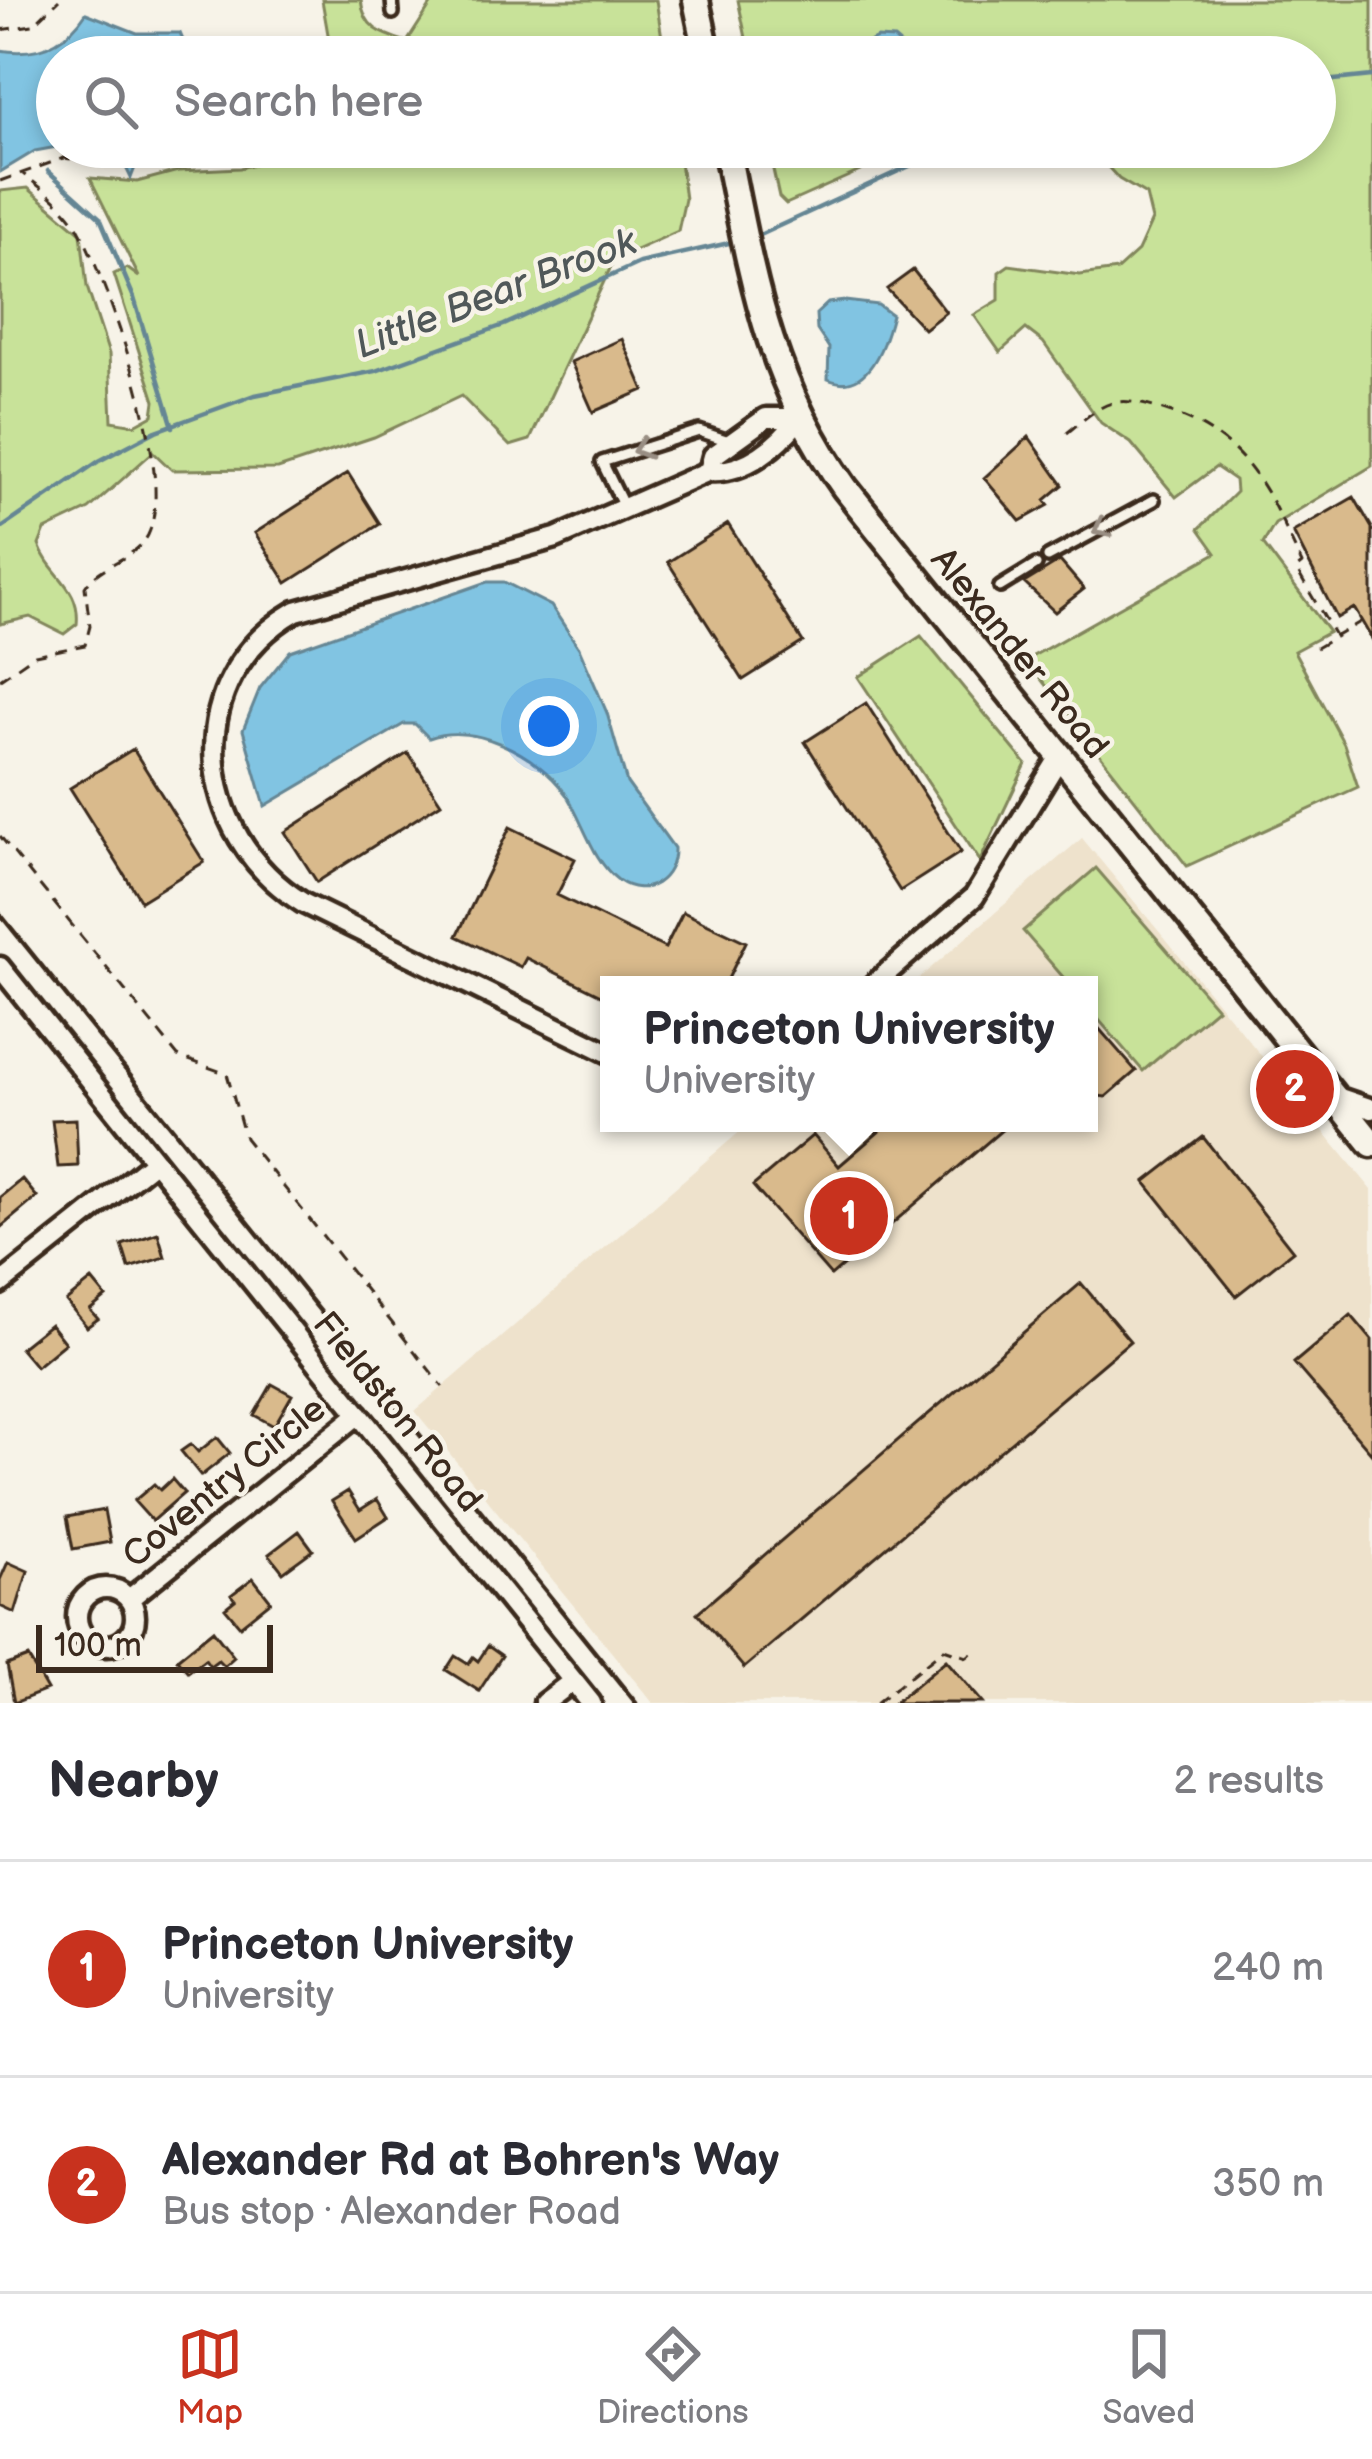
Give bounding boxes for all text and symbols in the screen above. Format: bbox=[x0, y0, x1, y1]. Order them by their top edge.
search box bbox=[36, 36, 1336, 168]
icon: search bbox=[78, 69, 144, 135]
text: Search here bbox=[174, 75, 423, 130]
water label: Little Bear Brook bbox=[349, 219, 644, 370]
one-way arrow bbox=[631, 435, 652, 460]
one-way arrow bbox=[1092, 515, 1113, 538]
street label: Alexander Road bbox=[921, 539, 1117, 768]
your location bbox=[519, 696, 579, 756]
popup bbox=[600, 976, 1098, 1132]
text: Princeton University bbox=[643, 1003, 1055, 1058]
pin: 2 bbox=[1256, 1044, 1334, 1134]
text: University bbox=[643, 1058, 815, 1105]
pin: 1 bbox=[810, 1171, 888, 1261]
street label: Fieldston Road bbox=[303, 1304, 491, 1521]
street label: Coventry Circle bbox=[115, 1388, 335, 1578]
scale bar bbox=[36, 1619, 273, 1672]
text: 100 m bbox=[54, 1626, 142, 1666]
text: Nearby bbox=[48, 1751, 219, 1812]
text: 2 results bbox=[1173, 1758, 1324, 1805]
text: Princeton University bbox=[162, 1918, 573, 1973]
text: 1 bbox=[79, 1945, 95, 1992]
text: 240 m bbox=[1212, 1945, 1324, 1992]
text: University bbox=[162, 1973, 334, 2020]
text: Alexander Rd at Bohren's Way bbox=[162, 2134, 779, 2189]
text: 2 bbox=[75, 2161, 99, 2208]
text: 350 m bbox=[1212, 2161, 1324, 2208]
text: Bus stop · Alexander Road bbox=[162, 2189, 621, 2236]
tab: Map bbox=[177, 2321, 243, 2433]
tab: Directions bbox=[597, 2321, 749, 2433]
tab: Saved bbox=[1102, 2321, 1195, 2433]

